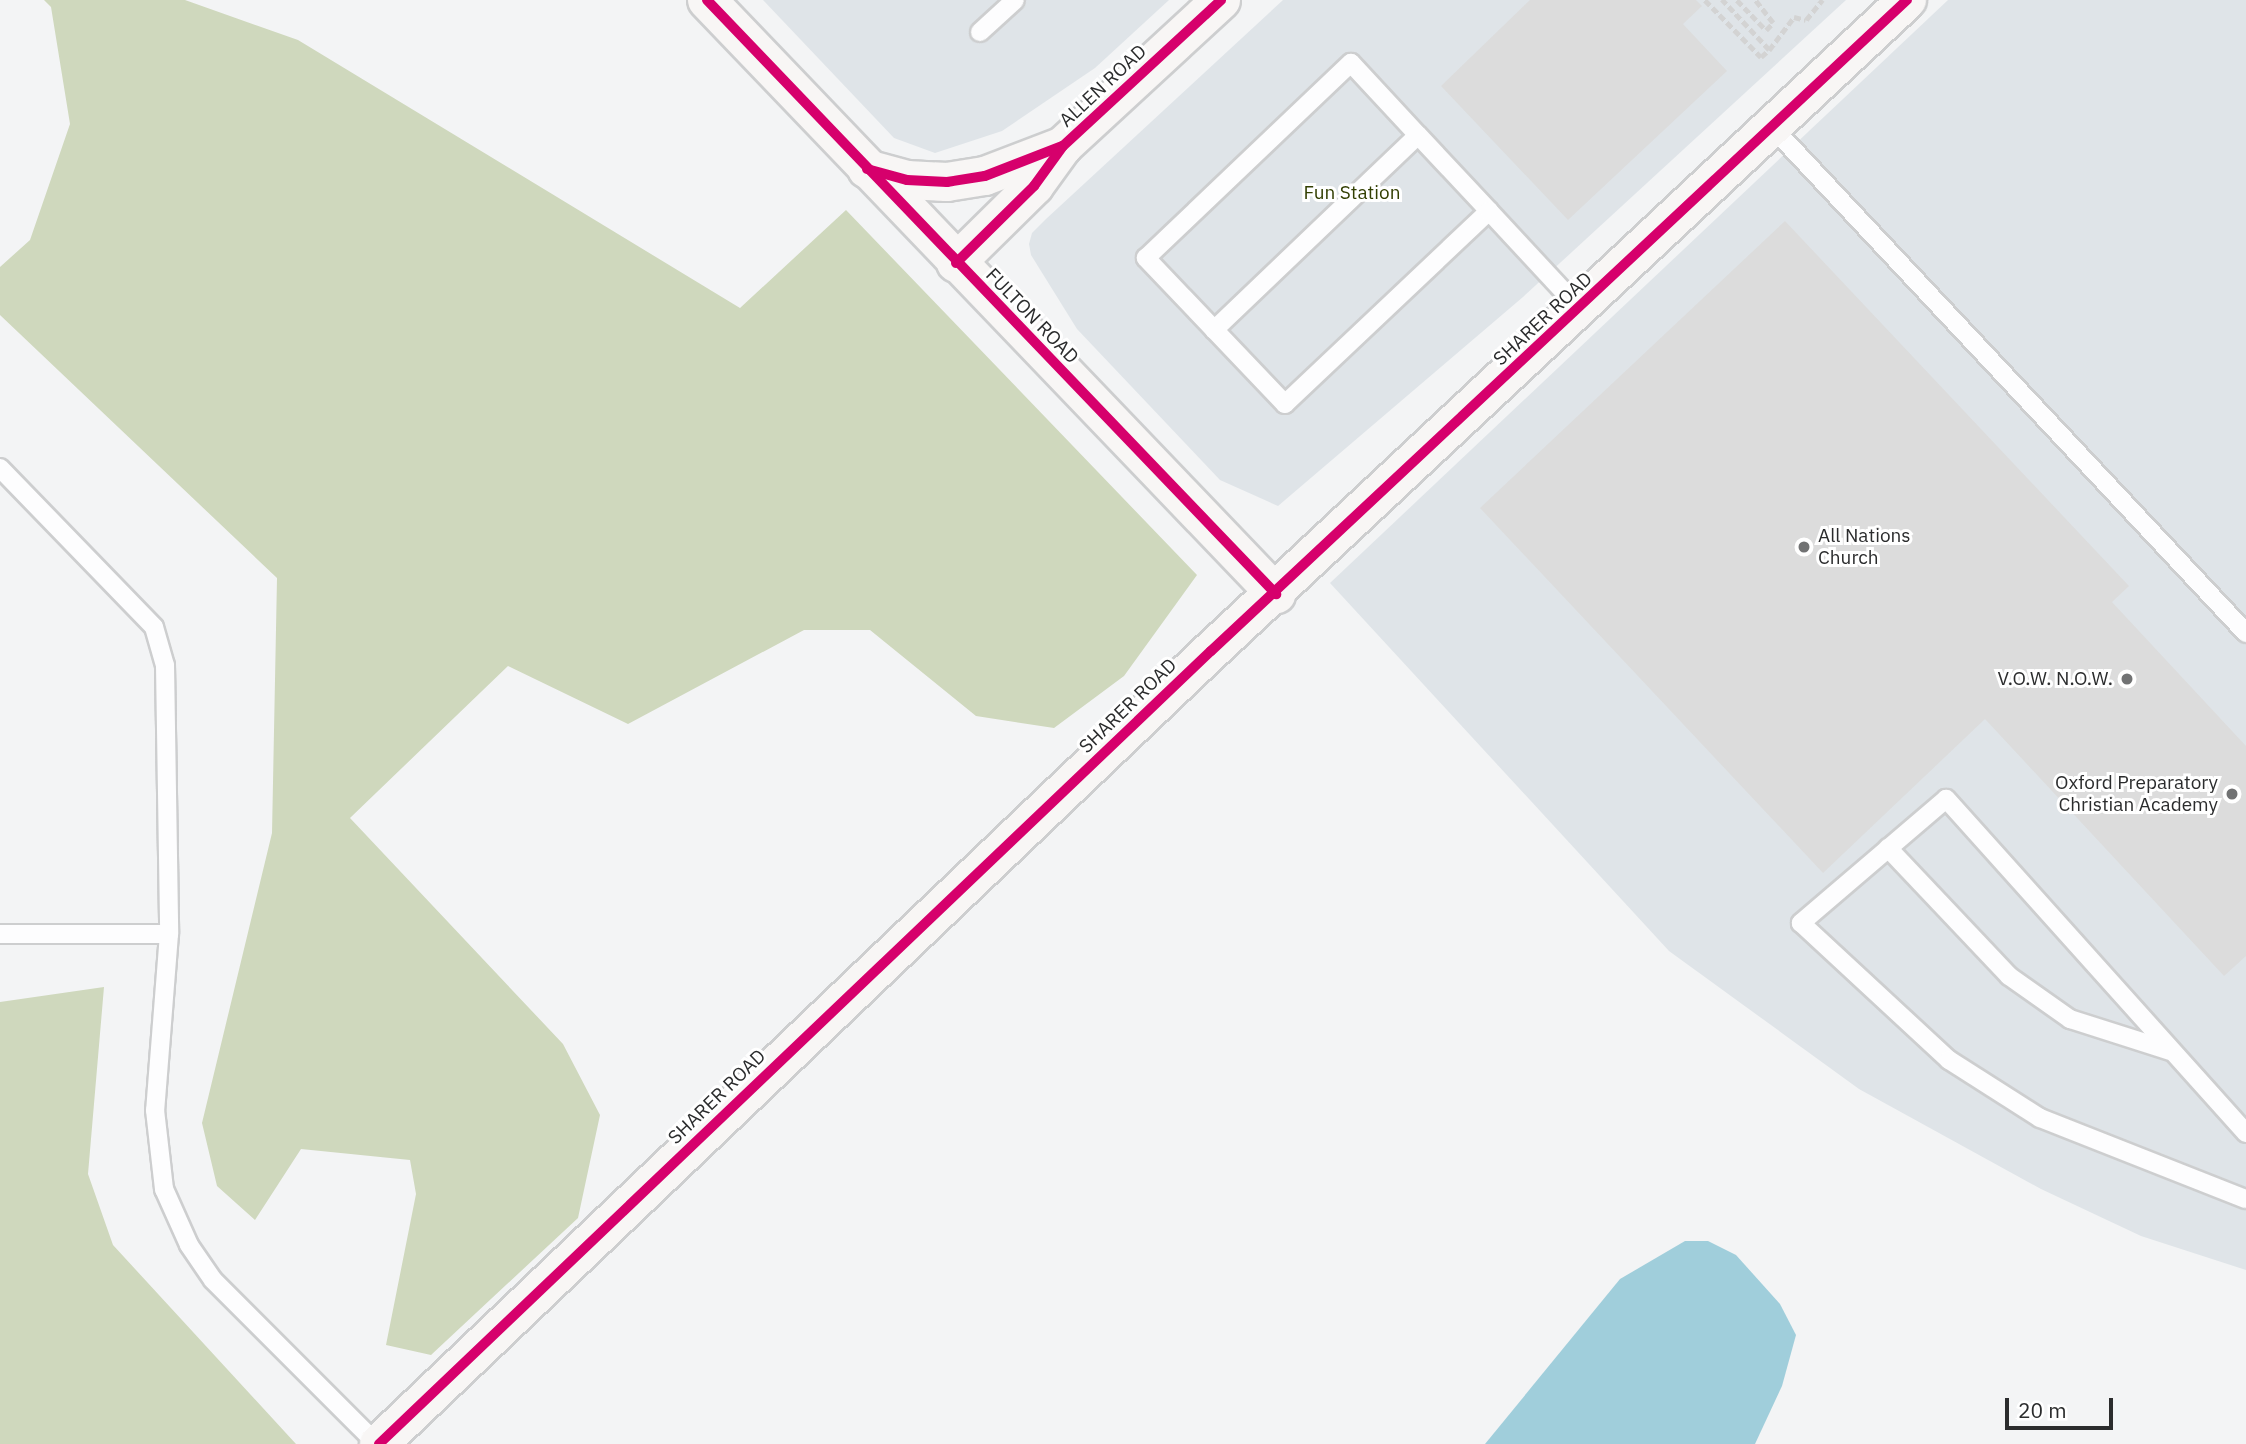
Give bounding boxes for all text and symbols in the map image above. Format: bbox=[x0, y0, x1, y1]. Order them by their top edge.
street label: ALLEN ROAD bbox=[1055, 40, 1151, 132]
park label: Fun Station bbox=[1304, 182, 1400, 204]
street label: FULTON ROAD bbox=[981, 264, 1083, 368]
street label: SHARER ROAD bbox=[1489, 267, 1597, 371]
place label: All Nations Church bbox=[1818, 525, 1911, 569]
marker: All Nations Church bbox=[1796, 539, 1812, 555]
street label: SHARER ROAD bbox=[1075, 654, 1181, 758]
place label: V.O.W. N.O.W. bbox=[1997, 668, 2113, 690]
marker: V.O.W. N.O.W. bbox=[2119, 671, 2135, 687]
place label: Oxford Preparatory Christian Academy bbox=[2055, 772, 2218, 816]
marker: Oxford Preparatory Christian Academy bbox=[2224, 786, 2240, 802]
street label: SHARER ROAD bbox=[664, 1045, 770, 1149]
scale bar bbox=[2008, 1384, 2116, 1428]
text: 20 m bbox=[2018, 1396, 2067, 1424]

